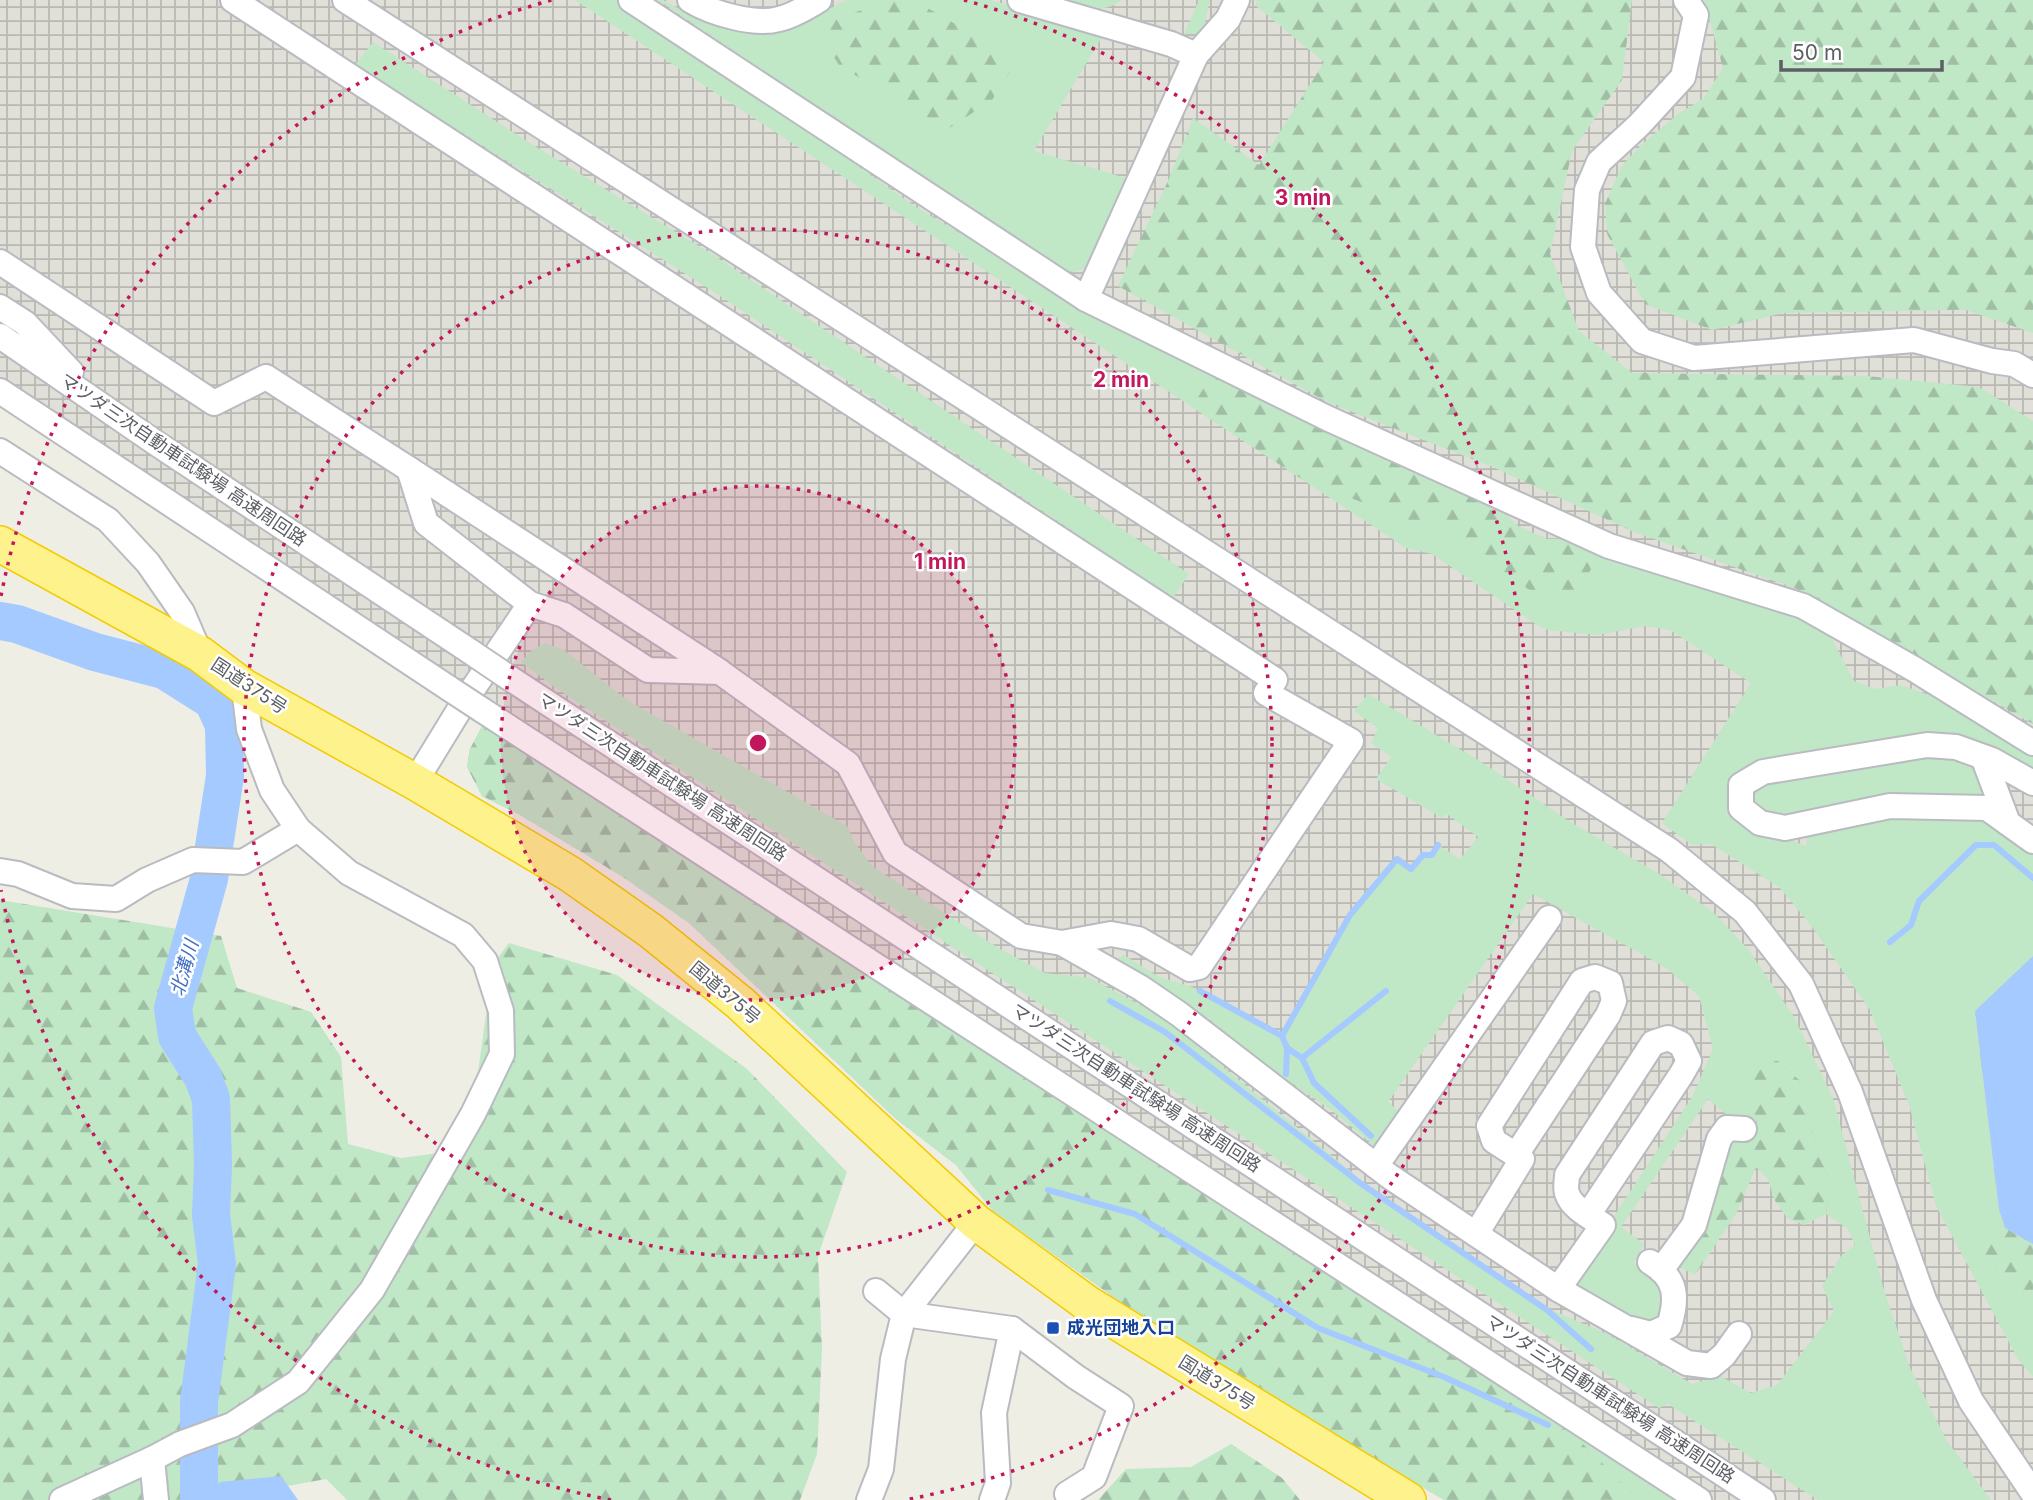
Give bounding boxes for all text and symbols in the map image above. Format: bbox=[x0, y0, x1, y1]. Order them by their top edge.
scale bar bbox=[1781, 28, 1942, 72]
text: 50 m bbox=[1792, 40, 1842, 65]
text: 3 min bbox=[1275, 185, 1331, 210]
text: 2 min bbox=[1093, 367, 1149, 392]
street label: マツダ三次自動車試験場 高速周回路 bbox=[56, 369, 311, 550]
text: 1 min bbox=[914, 549, 966, 574]
street label: 国道375号 bbox=[207, 653, 291, 718]
street label: マツダ三次自動車試験場 高速周回路 bbox=[534, 688, 791, 865]
centre of rings bbox=[746, 731, 770, 755]
water label: 北溝川 bbox=[166, 936, 204, 999]
street label: 国道375号 bbox=[686, 957, 765, 1028]
street label: マツダ三次自動車試験場 高速周回路 bbox=[1008, 999, 1265, 1176]
street label: マツダ三次自動車試験場 高速周回路 bbox=[1482, 1310, 1739, 1487]
place label: 成光団地入口 bbox=[1067, 1317, 1175, 1338]
marker: 成光団地入口 bbox=[1045, 1320, 1061, 1336]
street label: 国道375号 bbox=[1175, 1351, 1259, 1414]

